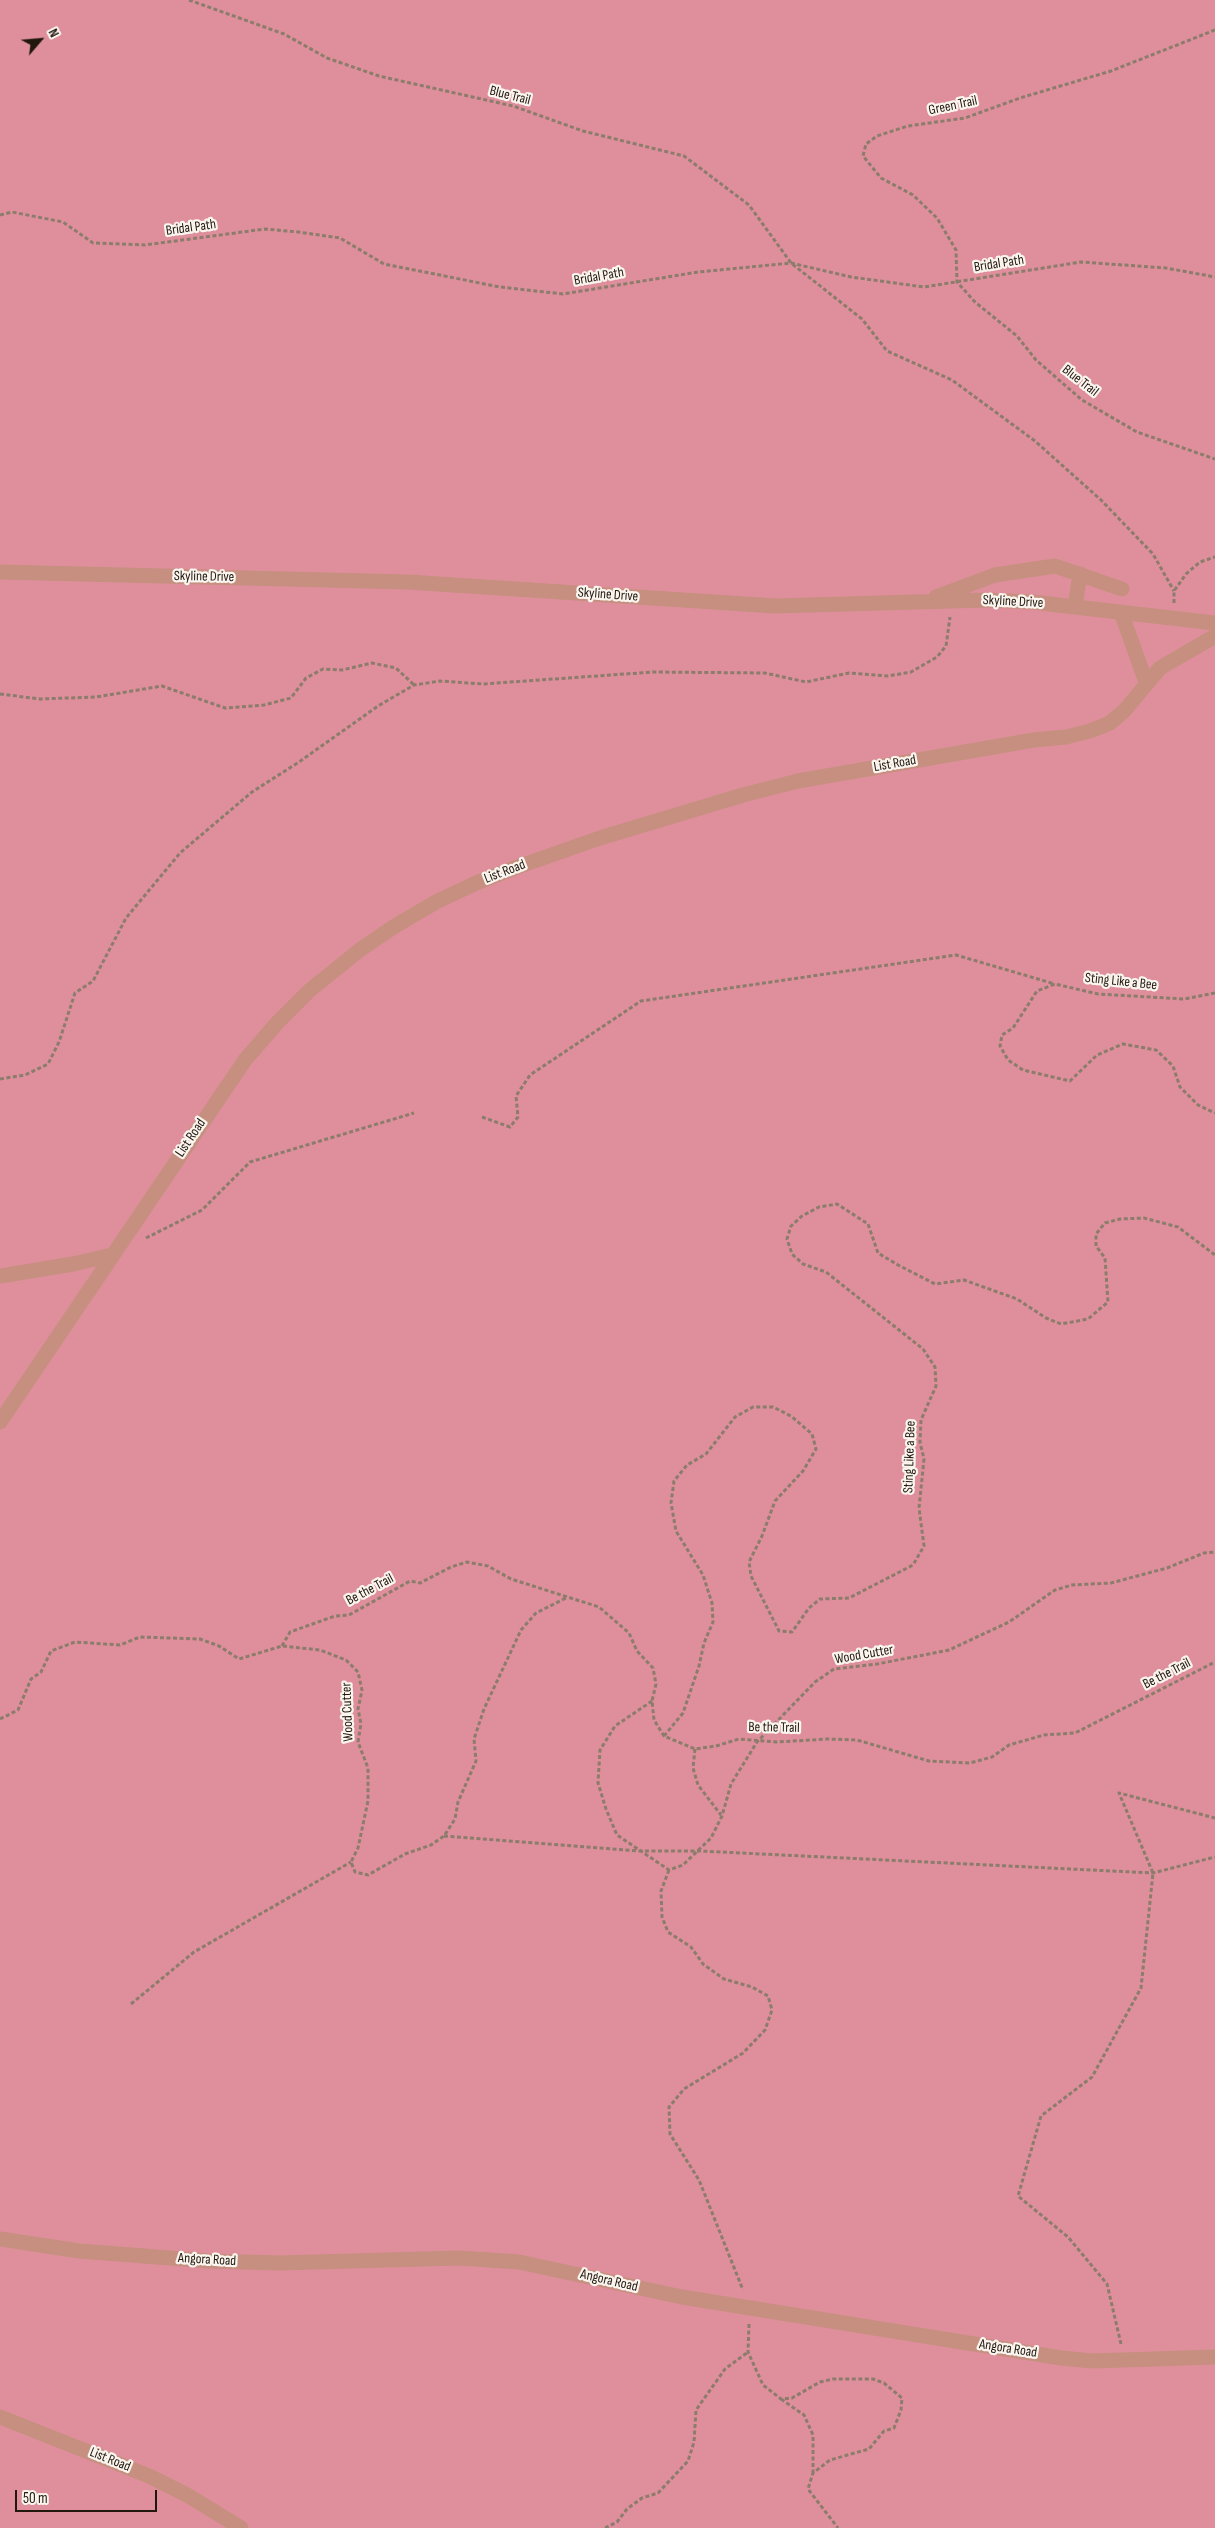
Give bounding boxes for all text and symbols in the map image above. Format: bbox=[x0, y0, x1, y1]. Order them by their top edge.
north arrow bbox=[15, 15, 65, 65]
text: N bbox=[45, 26, 63, 40]
street label: Blue Trail bbox=[488, 83, 532, 109]
street label: Green Trail bbox=[927, 93, 979, 119]
street label: Bridal Path bbox=[165, 216, 217, 240]
street label: Bridal Path bbox=[973, 252, 1025, 276]
street label: Bridal Path bbox=[573, 264, 625, 290]
street label: Blue Trail bbox=[1058, 362, 1102, 400]
street label: Skyline Drive bbox=[174, 568, 234, 586]
street label: Skyline Drive bbox=[577, 585, 639, 605]
street label: Skyline Drive bbox=[982, 592, 1044, 612]
street label: List Road bbox=[873, 752, 917, 776]
street label: List Road bbox=[482, 857, 528, 887]
street label: Sting Like a Bee bbox=[1084, 970, 1158, 994]
street label: List Road bbox=[172, 1116, 210, 1160]
street label: Sting Like a Bee bbox=[900, 1420, 920, 1494]
street label: Be the Trail bbox=[343, 1571, 397, 1609]
street label: Wood Cutter bbox=[833, 1642, 895, 1668]
street label: Be the Trail bbox=[1140, 1655, 1194, 1693]
street label: Wood Cutter bbox=[339, 1682, 357, 1742]
street label: Be the Trail bbox=[748, 1719, 800, 1737]
street label: Angora Road bbox=[177, 2250, 237, 2270]
street label: Angora Road bbox=[579, 2266, 639, 2296]
street label: Angora Road bbox=[978, 2336, 1038, 2362]
street label: List Road bbox=[87, 2444, 133, 2476]
scale bar bbox=[18, 2480, 160, 2512]
text: 50 m bbox=[23, 2489, 48, 2508]

